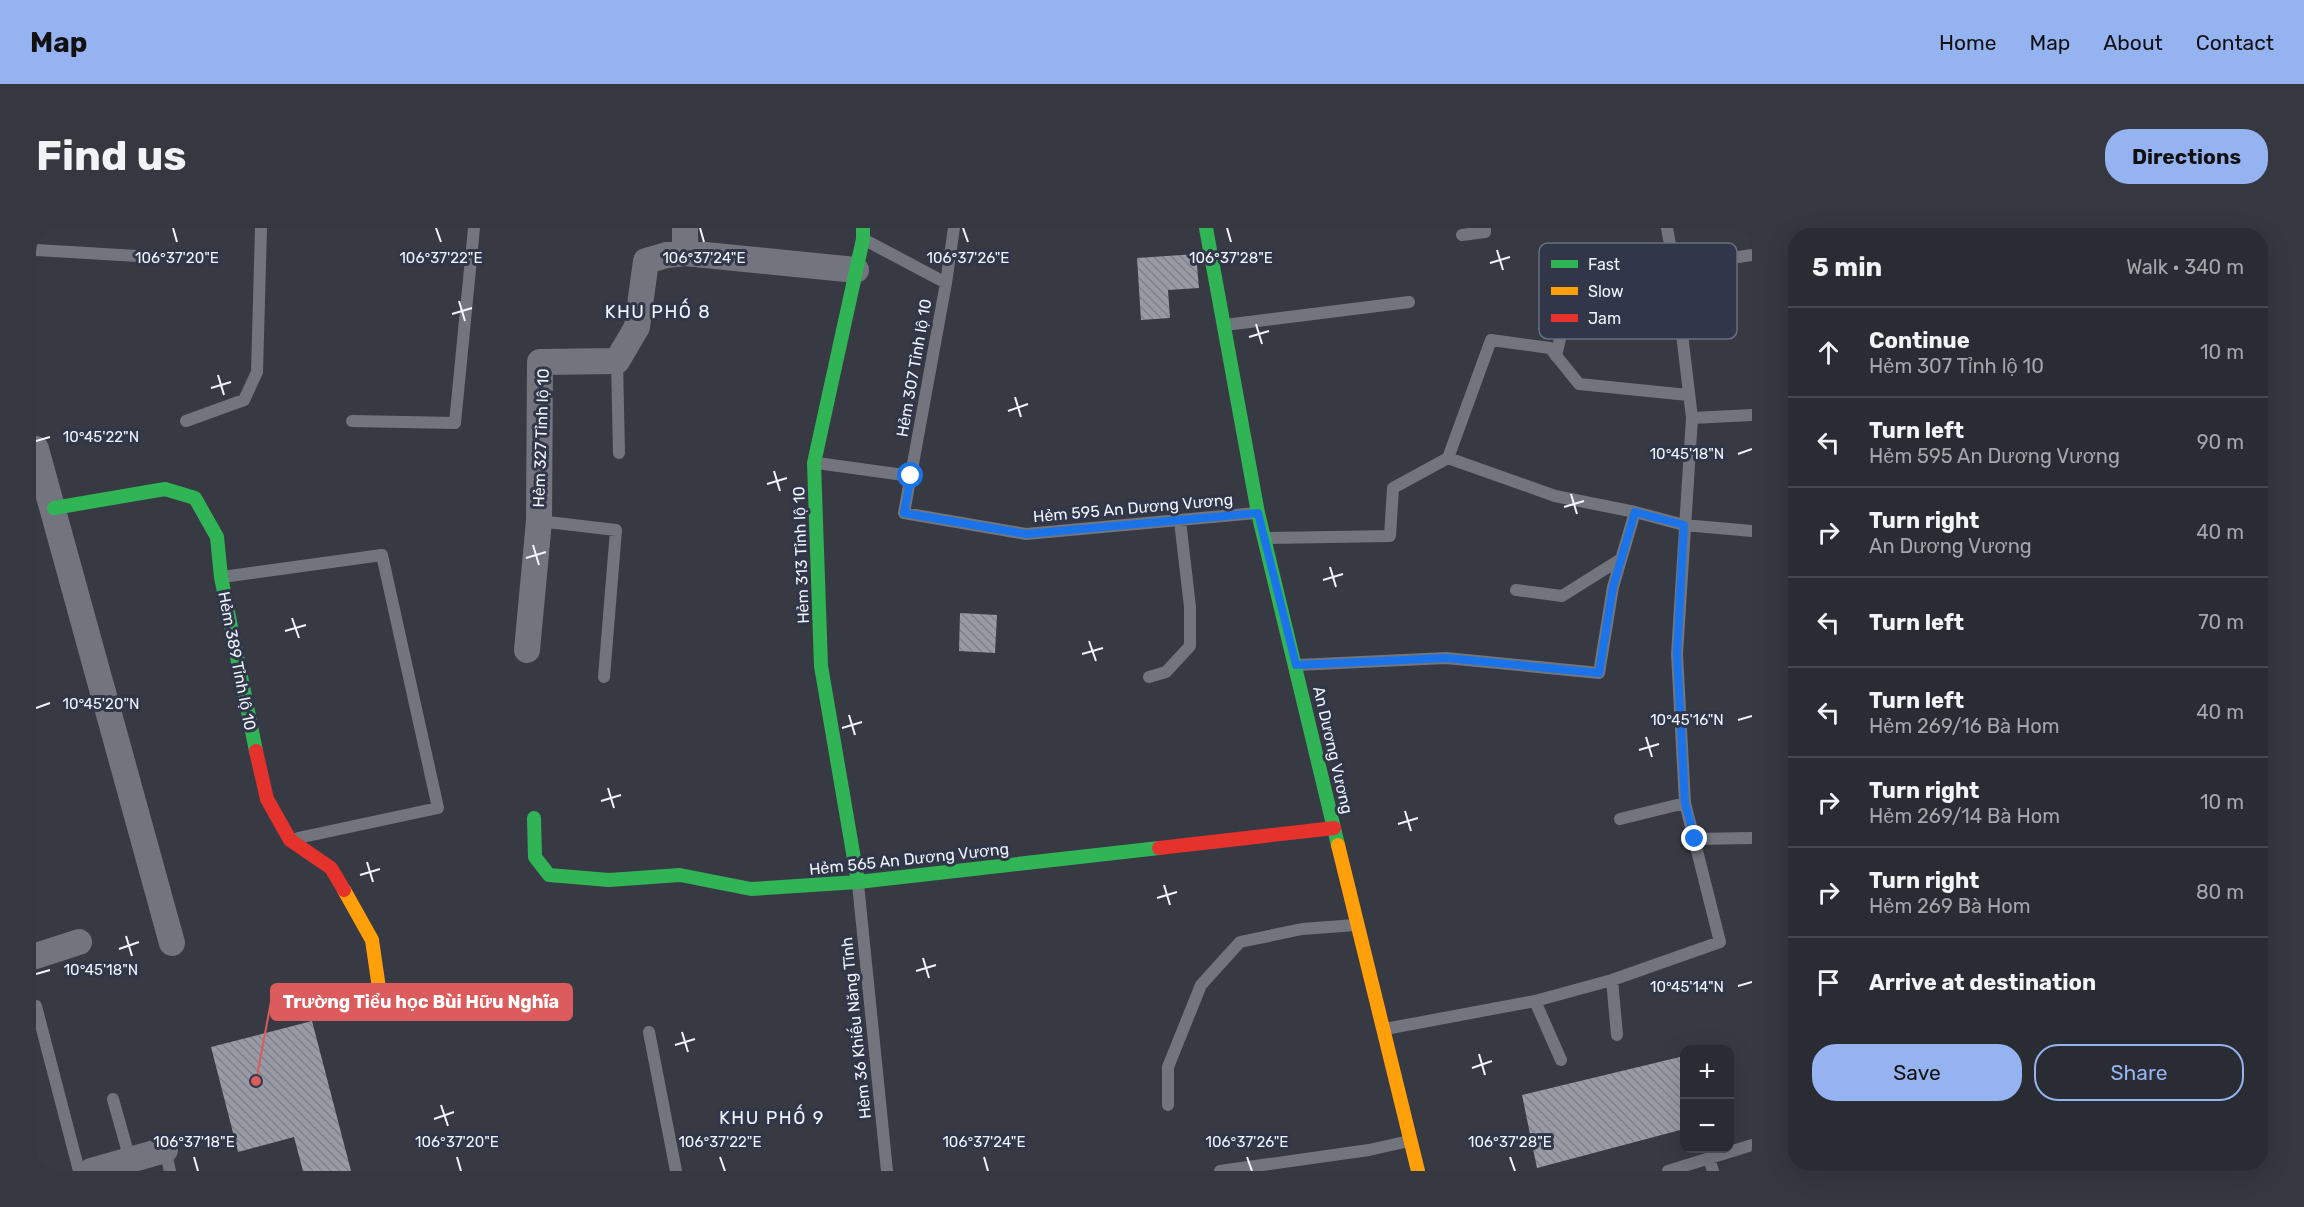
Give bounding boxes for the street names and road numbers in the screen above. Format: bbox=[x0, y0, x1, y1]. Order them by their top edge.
street label: Hẻm 307 Tỉnh lộ 10 bbox=[892, 297, 936, 439]
street label: Hẻm 327 Tỉnh lộ 10 bbox=[529, 368, 553, 508]
street label: Hẻm 313 Tỉnh lộ 10 bbox=[789, 486, 813, 624]
street label: Hẻm 595 An Dương Vương bbox=[1032, 490, 1234, 526]
street label: Hẻm 389 Tỉnh lộ 10 bbox=[214, 590, 260, 732]
street label: An Dương Vương bbox=[1309, 684, 1357, 816]
street label: Hẻm 565 An Dương Vương bbox=[808, 839, 1010, 879]
street label: Hẻm 36 Khiếu Năng Tĩnh bbox=[836, 936, 875, 1120]

